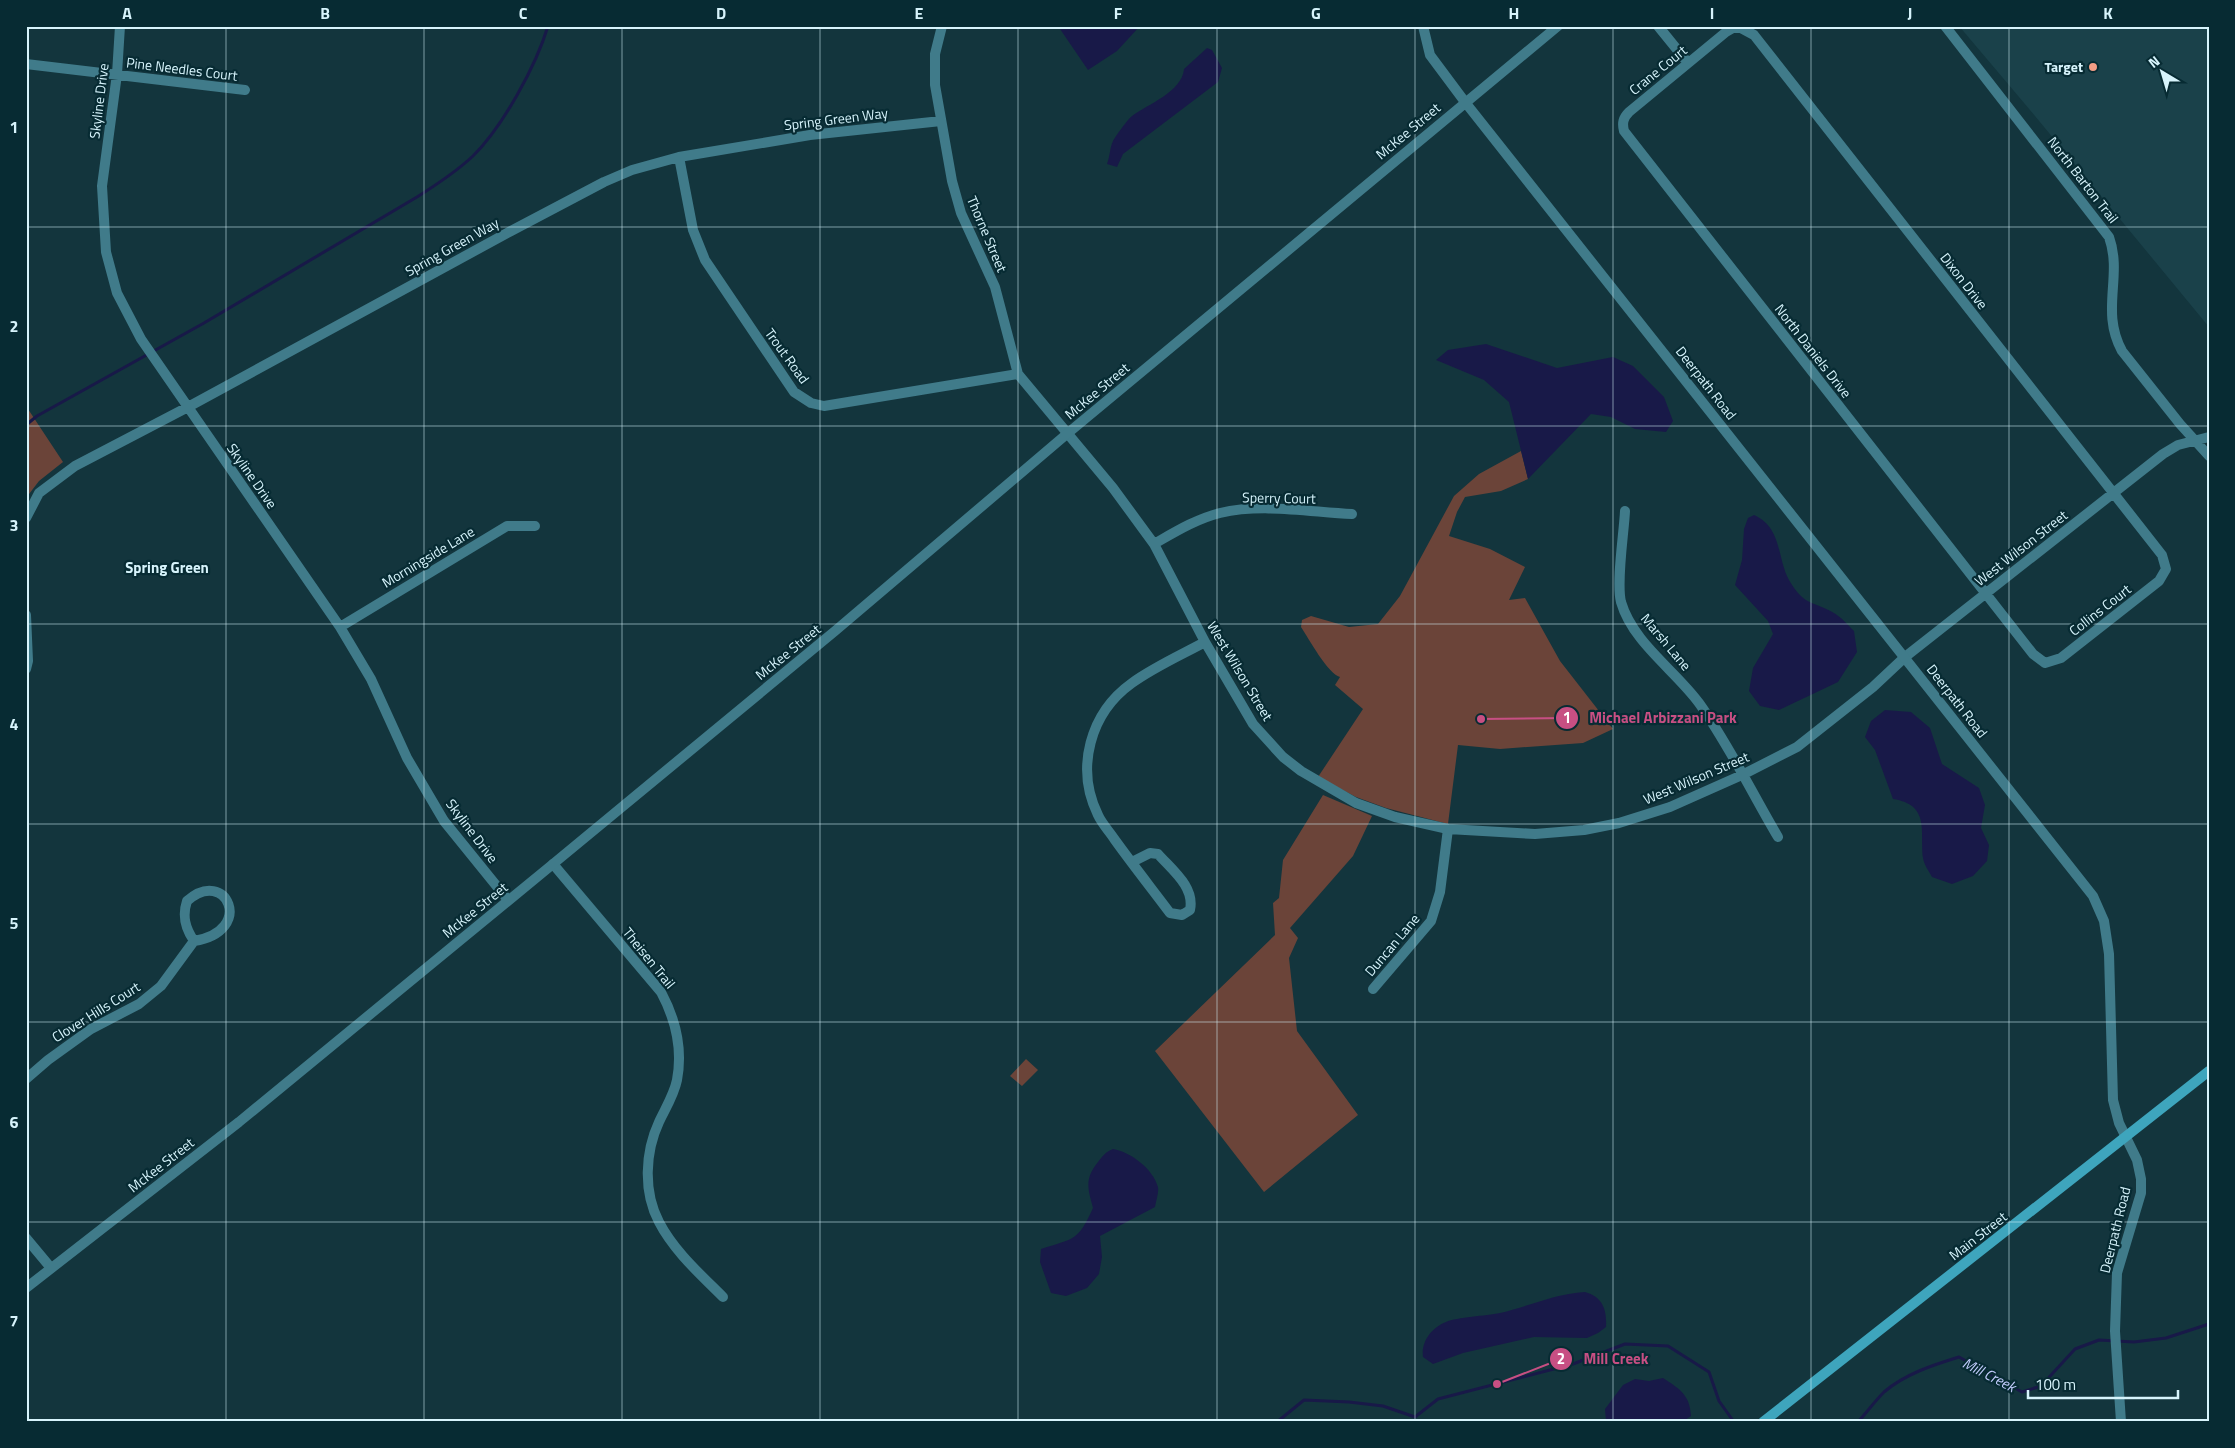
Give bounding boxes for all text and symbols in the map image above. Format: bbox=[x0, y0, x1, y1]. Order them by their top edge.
text: A bbox=[122, 1, 132, 25]
text: B bbox=[320, 1, 330, 25]
text: C bbox=[519, 1, 528, 25]
text: D bbox=[716, 1, 726, 25]
text: E bbox=[915, 1, 924, 25]
text: F bbox=[1114, 1, 1123, 25]
text: G bbox=[1311, 1, 1321, 25]
text: H bbox=[1509, 1, 1519, 25]
text: I bbox=[1710, 1, 1714, 25]
text: J bbox=[1908, 1, 1912, 25]
text: K bbox=[2103, 1, 2113, 25]
street label: Crane Court bbox=[1624, 40, 1691, 100]
north arrow bbox=[2138, 48, 2188, 98]
text: N bbox=[2143, 50, 2164, 73]
street label: Pine Needles Court bbox=[125, 51, 239, 86]
place label: Target bbox=[2045, 56, 2083, 77]
marker: Target bbox=[2087, 61, 2099, 73]
street label: Skyline Drive bbox=[83, 62, 114, 140]
street label: McKee Street bbox=[1371, 97, 1445, 164]
street label: Spring Green Way bbox=[783, 102, 889, 135]
text: 1 bbox=[10, 115, 18, 139]
street label: North Barton Trail bbox=[2043, 132, 2124, 227]
street label: Thorne Street bbox=[962, 192, 1013, 275]
street label: Spring Green Way bbox=[401, 212, 503, 281]
street label: Dixon Drive bbox=[1936, 248, 1993, 314]
street label: North Daniels Drive bbox=[1770, 299, 1857, 402]
text: 2 bbox=[10, 314, 18, 338]
street label: Trout Road bbox=[760, 324, 815, 388]
street label: Deerpath Road bbox=[1671, 341, 1742, 424]
street label: McKee Street bbox=[1060, 357, 1134, 424]
street label: Skyline Drive bbox=[222, 439, 283, 513]
street label: Sperry Court bbox=[1242, 486, 1316, 509]
street label: West Wilson Street bbox=[1970, 504, 2072, 591]
text: 3 bbox=[10, 513, 18, 537]
street label: Morningside Lane bbox=[377, 521, 478, 593]
district label: Spring Green bbox=[125, 556, 209, 579]
street label: Collins Court bbox=[2064, 579, 2135, 641]
street label: Marsh Lane bbox=[1636, 608, 1697, 675]
street label: West Wilson Street bbox=[1202, 617, 1279, 725]
street label: McKee Street bbox=[750, 619, 825, 685]
street label: Deerpath Road bbox=[1922, 659, 1993, 742]
callout: Michael Arbizzani Park bbox=[1555, 703, 1747, 733]
text: 1 bbox=[1563, 706, 1571, 729]
text: Michael Arbizzani Park bbox=[1589, 706, 1737, 729]
text: 4 bbox=[10, 712, 19, 736]
street label: West Wilson Street bbox=[1640, 746, 1752, 809]
street label: Skyline Drive bbox=[441, 794, 504, 867]
street label: McKee Street bbox=[437, 877, 512, 943]
street label: Duncan Lane bbox=[1359, 909, 1424, 981]
text: 5 bbox=[10, 911, 19, 935]
street label: Theisen Trail bbox=[618, 923, 681, 993]
street label: Clover Hills Court bbox=[48, 976, 144, 1047]
text: 6 bbox=[10, 1110, 19, 1134]
street label: McKee Street bbox=[123, 1132, 198, 1197]
street label: Deerpath Road bbox=[2094, 1185, 2135, 1275]
street label: Main Street bbox=[1944, 1206, 2011, 1265]
text: 7 bbox=[10, 1309, 18, 1333]
callout: Mill Creek bbox=[1548, 1344, 1658, 1374]
text: 2 bbox=[1557, 1347, 1565, 1370]
text: Mill Creek bbox=[1584, 1347, 1649, 1370]
water label: Mill Creek bbox=[1959, 1351, 2022, 1399]
scale bar bbox=[2028, 1368, 2178, 1400]
text: 100 m bbox=[2035, 1373, 2076, 1396]

